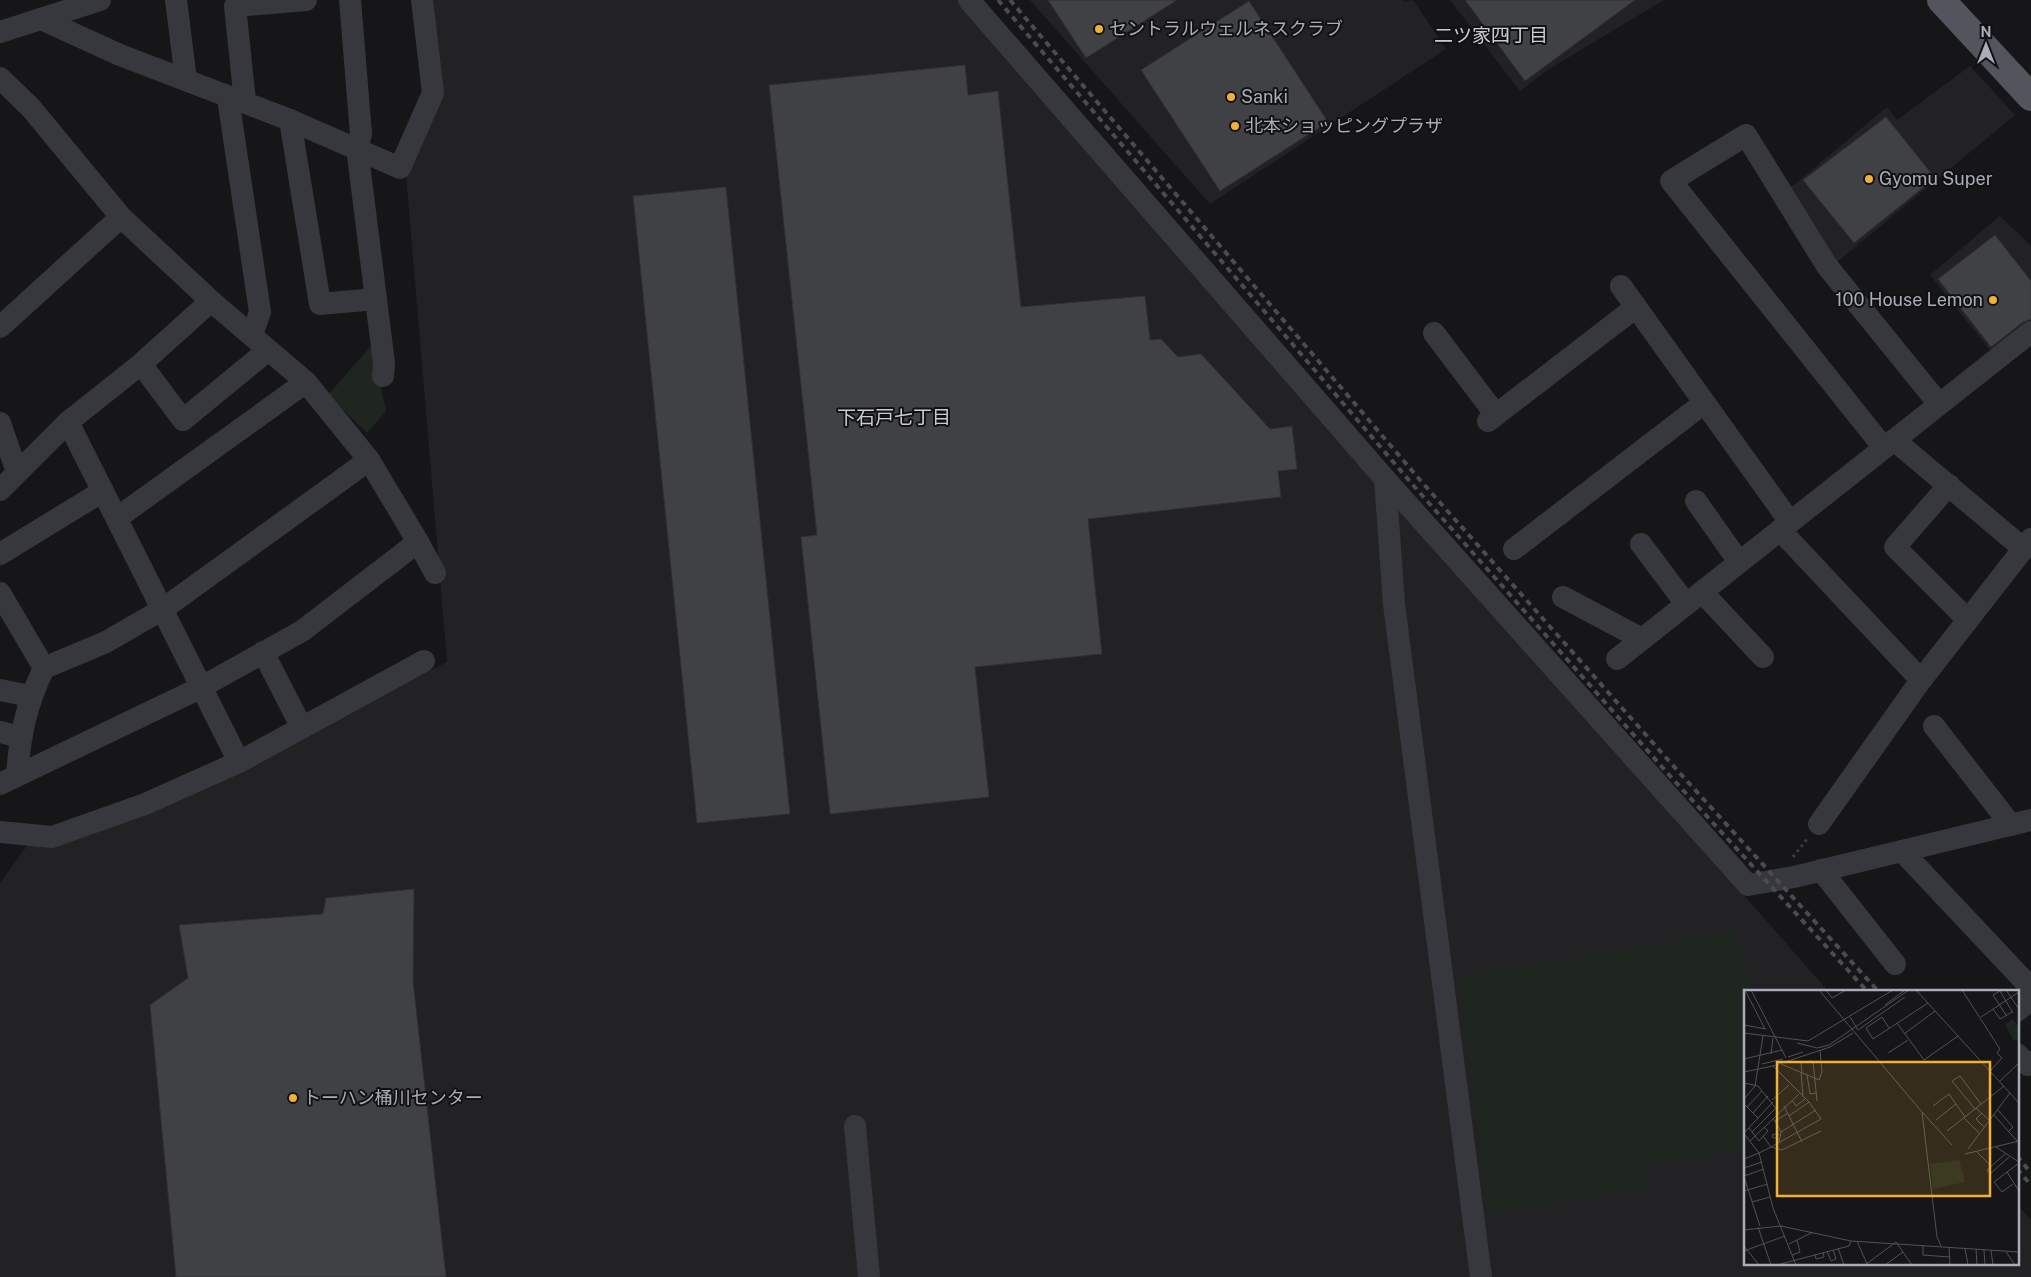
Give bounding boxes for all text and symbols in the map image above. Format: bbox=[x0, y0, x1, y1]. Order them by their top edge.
place label: セントラルウェルネスクラブ bbox=[1109, 18, 1343, 39]
north arrow bbox=[1961, 20, 2011, 70]
marker: セントラルウェルネスクラブ bbox=[1093, 23, 1105, 35]
district label: 二ツ家四丁目 bbox=[1434, 24, 1548, 46]
text: N bbox=[1981, 24, 1991, 40]
place label: Sanki bbox=[1241, 86, 1288, 107]
marker: Sanki bbox=[1225, 91, 1237, 103]
place label: 北本ショッピングプラザ bbox=[1245, 115, 1443, 136]
marker: 北本ショッピングプラザ bbox=[1229, 120, 1241, 132]
place label: Gyomu Super bbox=[1879, 168, 1993, 189]
marker: Gyomu Super bbox=[1863, 173, 1875, 185]
place label: 100 House Lemon bbox=[1835, 289, 1983, 310]
marker: 100 House Lemon bbox=[1987, 294, 1999, 306]
district label: 下石戸七丁目 bbox=[837, 406, 951, 428]
inset map bbox=[1744, 990, 2018, 1264]
place label: トーハン桶川センター bbox=[303, 1087, 483, 1108]
marker: トーハン桶川センター bbox=[287, 1092, 299, 1104]

